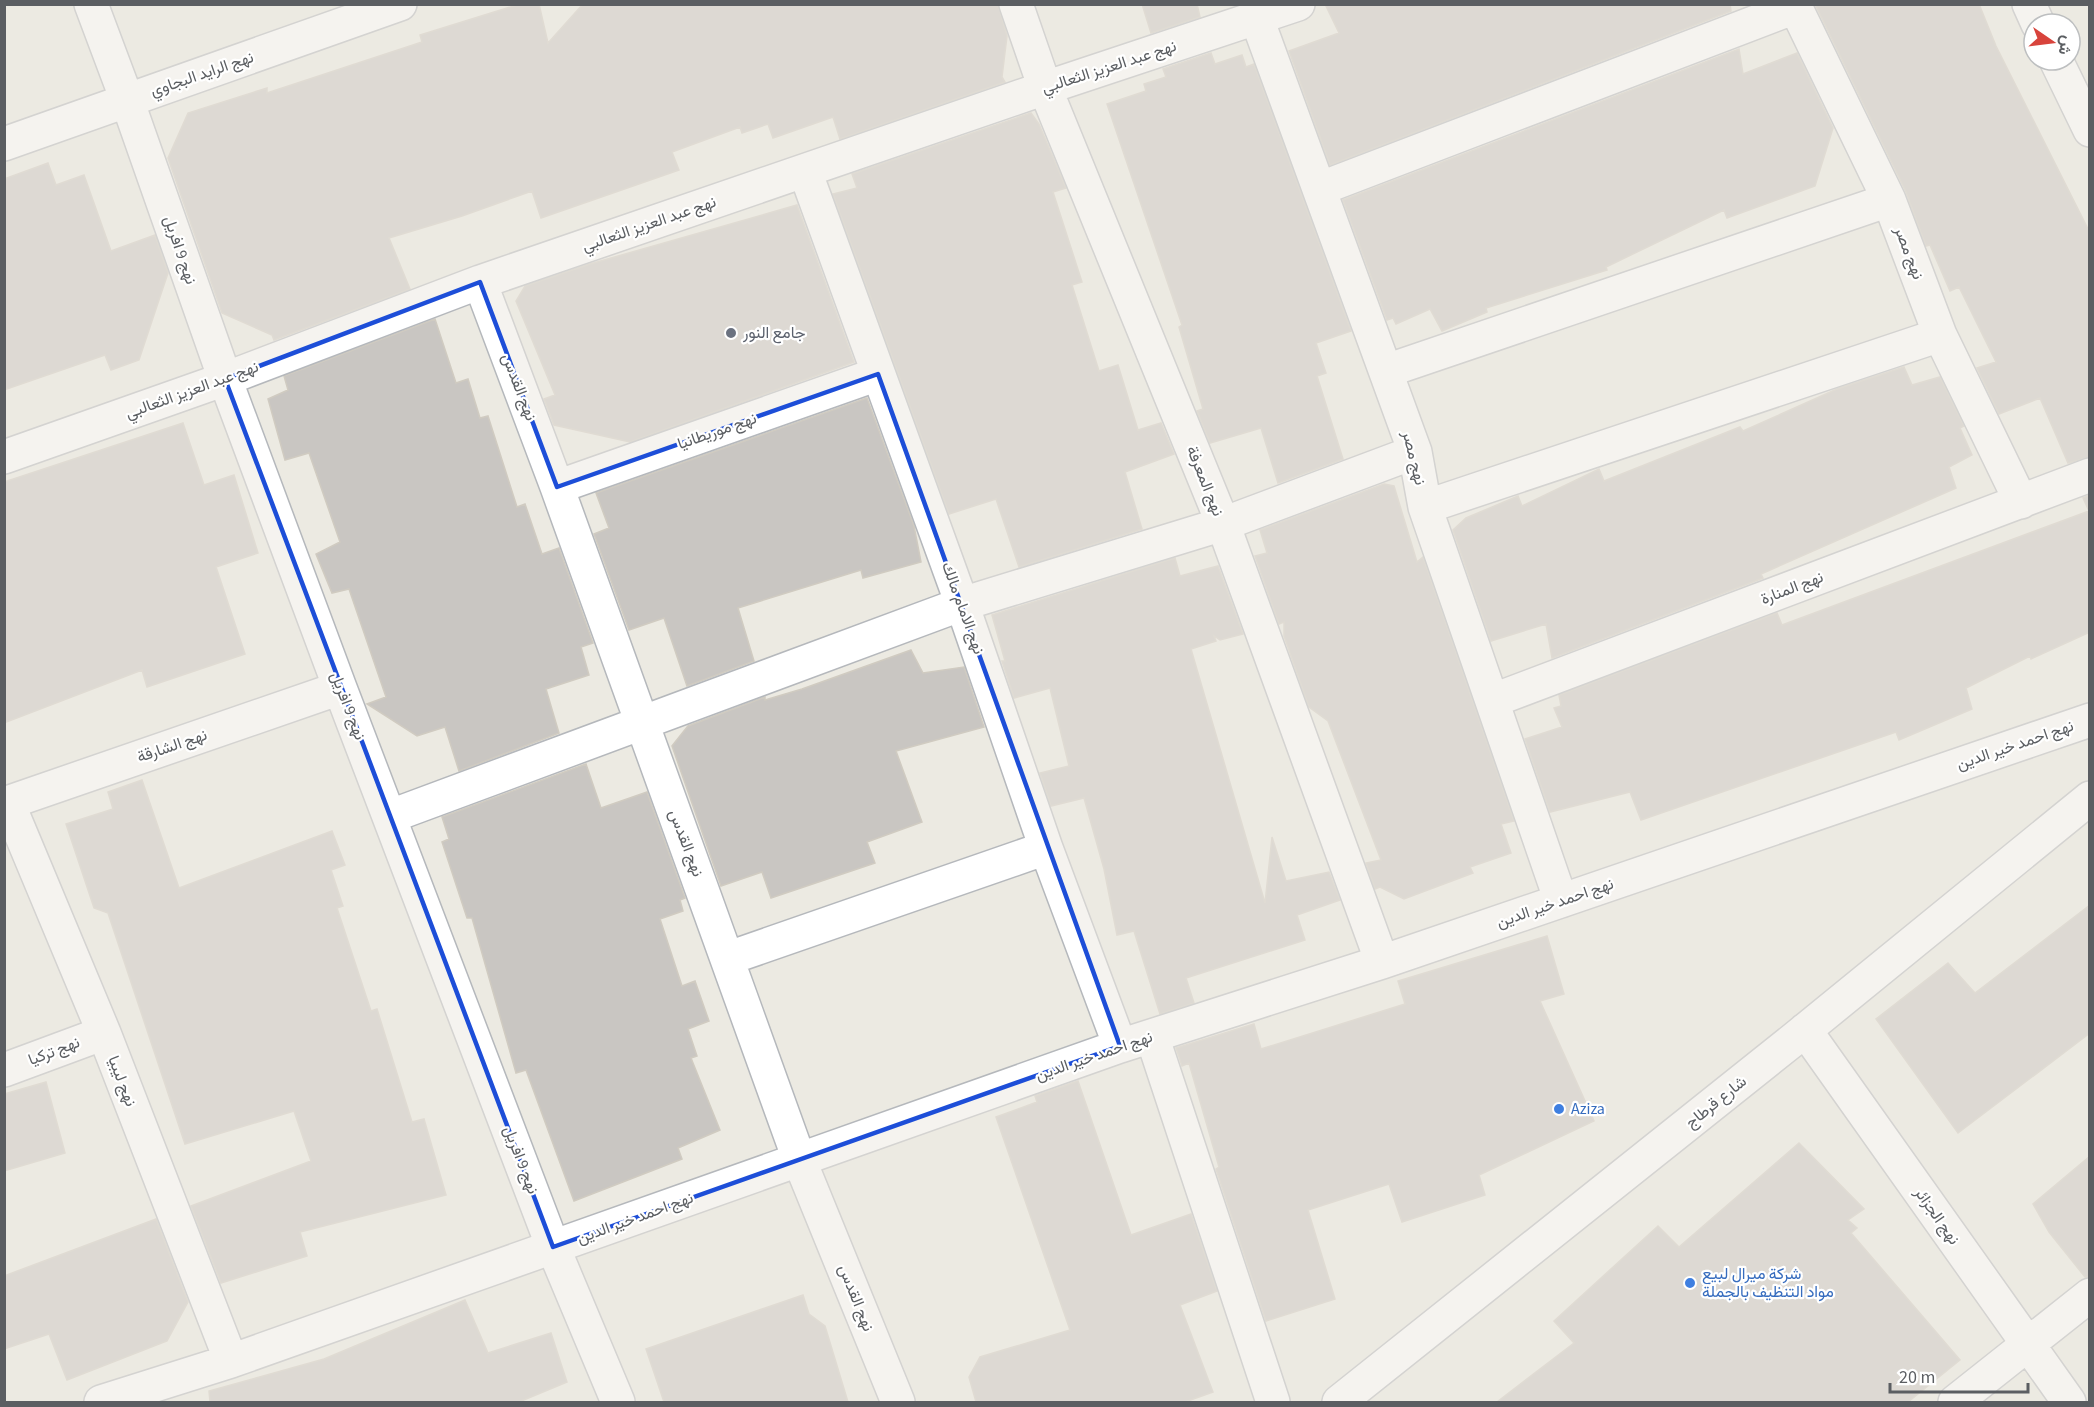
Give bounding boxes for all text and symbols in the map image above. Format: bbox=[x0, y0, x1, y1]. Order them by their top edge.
north arrow bbox=[2022, 12, 2082, 72]
text: ش bbox=[2053, 33, 2079, 57]
street label: نهج عبد العزيز الثعالبي bbox=[1039, 35, 1180, 101]
street label: نهج الرايد البجاوي bbox=[147, 46, 257, 104]
street label: نهج عبد العزيز الثعالبي bbox=[579, 191, 720, 259]
street label: نهج 9 افريل bbox=[158, 213, 202, 287]
street label: نهج مصر bbox=[1888, 222, 1929, 283]
place label: جامع النور bbox=[742, 322, 806, 344]
marker: جامع النور bbox=[724, 326, 738, 340]
street label: نهج القدس bbox=[496, 350, 542, 424]
street label: نهج عبد العزيز الثعالبي bbox=[122, 356, 262, 426]
street label: نهج موريطانيا bbox=[674, 407, 760, 455]
street label: نهج مصر bbox=[1396, 428, 1431, 487]
street label: نهج المعرفة bbox=[1181, 443, 1229, 519]
street label: نهج الامام مالك bbox=[936, 559, 990, 657]
street label: نهج المنارة bbox=[1757, 566, 1827, 610]
street label: نهج 9 افريل bbox=[325, 669, 371, 743]
street label: نهج احمد خير الدين bbox=[1954, 715, 2076, 775]
street label: نهج الشارقة bbox=[134, 724, 210, 768]
street label: نهج القدس bbox=[663, 806, 709, 880]
street label: نهج احمد خير الدين bbox=[1494, 873, 1616, 933]
street label: نهج احمد خير الدين bbox=[1033, 1026, 1155, 1086]
street label: نهج تركيا bbox=[25, 1031, 83, 1071]
street label: نهج ليبيا bbox=[102, 1052, 142, 1110]
street label: شارع قرطاج bbox=[1681, 1071, 1751, 1133]
place label: Aziza bbox=[1571, 1098, 1605, 1120]
marker: Aziza bbox=[1552, 1102, 1566, 1116]
street label: نهج 9 افريل bbox=[498, 1123, 544, 1197]
street label: نهج الجزائر bbox=[1909, 1182, 1965, 1249]
street label: نهج احمد خير الدين bbox=[574, 1187, 696, 1249]
street label: نهج القدس bbox=[833, 1261, 879, 1335]
place label: شركة ميرال لبيع مواد التنظيف بالجملة bbox=[1702, 1263, 1834, 1303]
marker: شركة ميرال لبيع مواد التنظيف بالجملة bbox=[1683, 1276, 1697, 1290]
scale bar bbox=[1890, 1356, 2028, 1394]
text: 20 m bbox=[1899, 1365, 1935, 1390]

